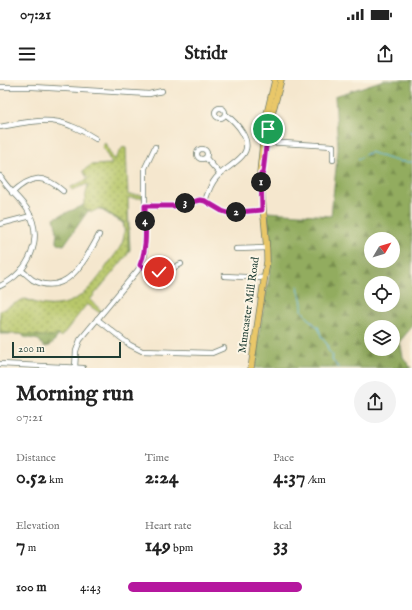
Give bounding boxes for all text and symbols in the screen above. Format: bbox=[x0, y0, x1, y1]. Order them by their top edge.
text: 07:21 bbox=[20, 5, 51, 24]
icon: menu bbox=[16, 43, 38, 65]
text: Stridr bbox=[185, 43, 227, 66]
icon: share bbox=[374, 43, 396, 65]
pin bbox=[251, 112, 285, 146]
icon: arrive bbox=[257, 118, 279, 140]
pin: 1 bbox=[251, 172, 271, 192]
text: 1 bbox=[259, 175, 263, 189]
pin: 3 bbox=[175, 193, 195, 213]
text: 3 bbox=[183, 196, 187, 210]
pin: 2 bbox=[226, 202, 246, 222]
text: 2 bbox=[233, 205, 239, 219]
pin: 4 bbox=[135, 211, 155, 231]
text: 4 bbox=[142, 214, 148, 228]
north arrow bbox=[364, 232, 400, 268]
map controls bbox=[364, 232, 400, 356]
pin bbox=[142, 255, 176, 289]
street label: Muncaster Mill Road bbox=[235, 256, 263, 354]
icon: check bbox=[148, 261, 170, 283]
button: locate bbox=[364, 276, 400, 312]
button: layers bbox=[364, 320, 400, 356]
scale bar bbox=[12, 340, 121, 359]
text: 200 m bbox=[18, 342, 45, 356]
text: Morning run bbox=[16, 380, 134, 408]
button: share bbox=[354, 381, 396, 423]
text: 07:21 bbox=[16, 409, 43, 426]
text: Distance bbox=[16, 451, 56, 465]
text: Time bbox=[145, 451, 169, 465]
text: Pace bbox=[273, 451, 294, 465]
text: 0.52 bbox=[16, 465, 47, 490]
text: 2:24 bbox=[145, 465, 179, 490]
text: 4:37 bbox=[273, 465, 305, 490]
text: km bbox=[47, 473, 63, 487]
text: /km bbox=[305, 473, 326, 487]
text: Elevation bbox=[16, 519, 60, 533]
text: Heart rate bbox=[145, 519, 192, 533]
text: kcal bbox=[273, 519, 292, 533]
text: 7 bbox=[16, 533, 25, 558]
text: 149 bbox=[145, 533, 171, 558]
text: 33 bbox=[273, 533, 288, 558]
text: m bbox=[25, 541, 36, 555]
text: bpm bbox=[171, 541, 193, 555]
text: 100 m bbox=[16, 579, 46, 596]
text: 4:43 bbox=[80, 579, 101, 596]

